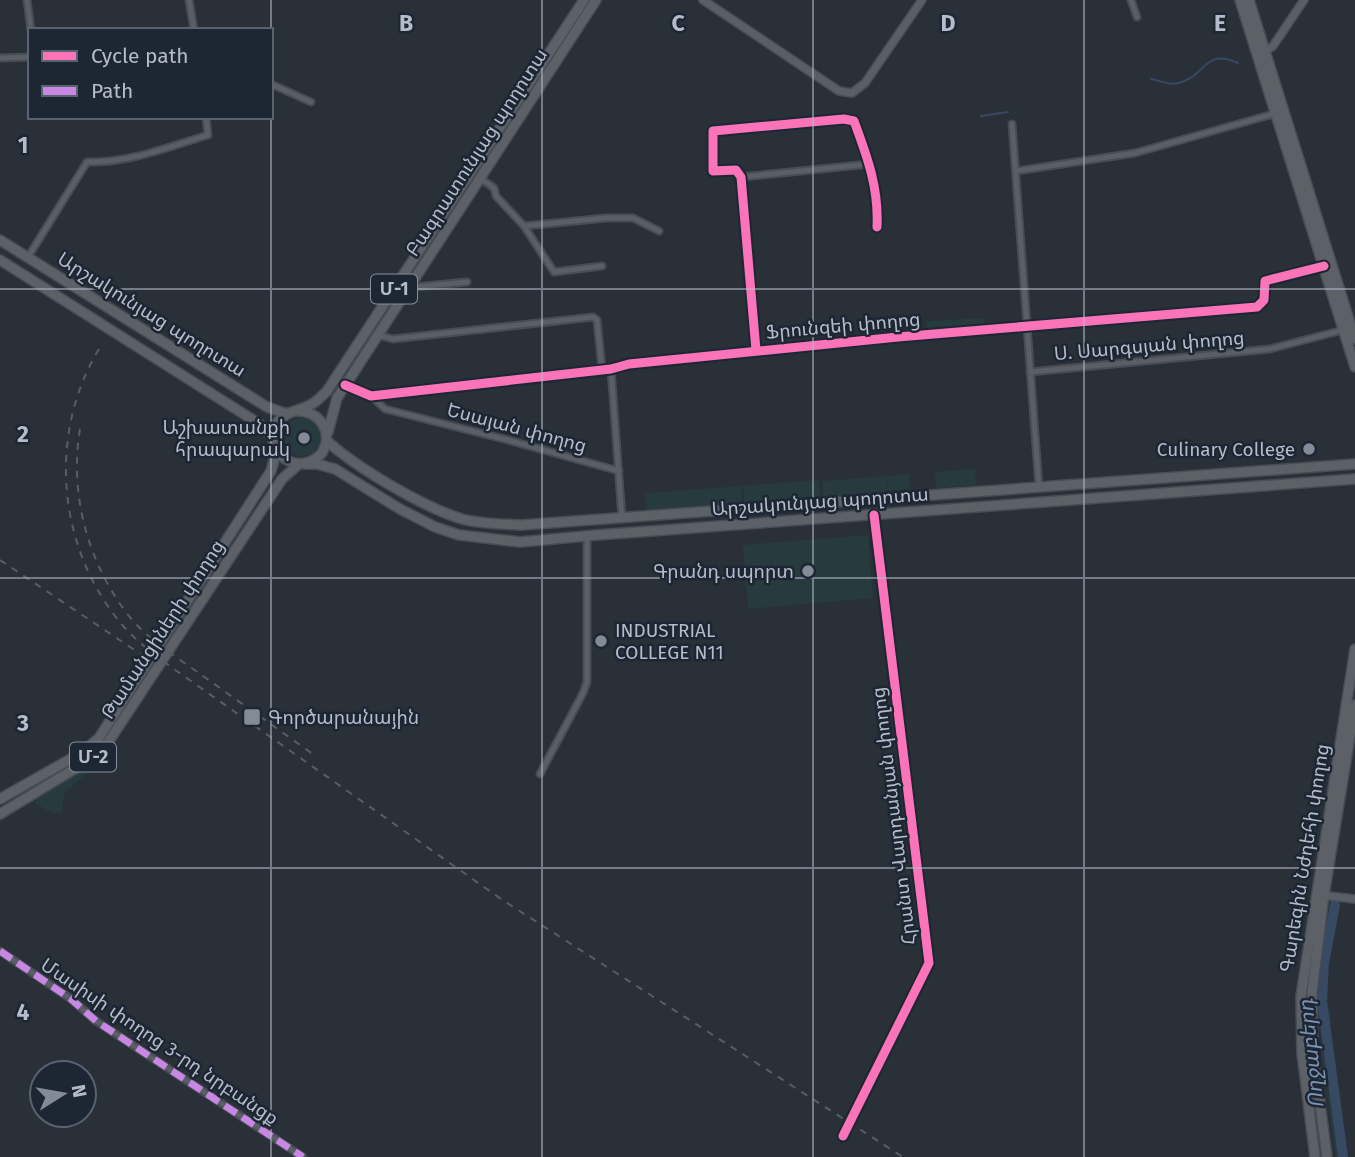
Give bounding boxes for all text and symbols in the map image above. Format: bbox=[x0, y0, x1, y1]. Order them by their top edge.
text: B bbox=[399, 9, 413, 37]
text: C bbox=[671, 9, 685, 37]
text: D bbox=[941, 9, 956, 37]
text: E bbox=[1214, 9, 1226, 37]
legend bbox=[28, 28, 273, 119]
text: Cycle path bbox=[91, 43, 189, 69]
street label: Բագրատունյաց պողոտա bbox=[401, 44, 552, 260]
text: Path bbox=[91, 78, 133, 104]
text: 1 bbox=[18, 131, 28, 159]
street label: Արշակունյաց պողոտա bbox=[53, 247, 250, 382]
road number: Մ-1 bbox=[371, 274, 417, 304]
street label: Ֆրունզեի փողոց bbox=[765, 307, 921, 344]
street label: Ս. Սարգսյան փողոց bbox=[1053, 326, 1245, 365]
street label: Եսայան փողոց bbox=[445, 398, 589, 457]
place label: Աշխատանքի հրապարակ bbox=[162, 416, 290, 461]
text: 2 bbox=[17, 420, 29, 448]
marker: Աշխատանքի հրապարակ bbox=[296, 430, 312, 446]
place label: Culinary College bbox=[1157, 438, 1295, 461]
marker: Culinary College bbox=[1301, 441, 1317, 457]
street label: Արշակունյաց պողոտա bbox=[711, 482, 929, 521]
street label: Թամանցիների փողոց bbox=[96, 535, 229, 723]
place label: Գրանդ սպորտ bbox=[653, 560, 794, 583]
marker: Գրանդ սպորտ bbox=[800, 563, 816, 579]
place label: INDUSTRIAL COLLEGE N11 bbox=[615, 619, 724, 664]
marker: INDUSTRIAL COLLEGE N11 bbox=[593, 633, 609, 649]
street label: Հրանտ Վարդանյան փողոց bbox=[866, 686, 921, 946]
place label: Գործարանային bbox=[268, 706, 419, 729]
marker: Գործարանային bbox=[242, 707, 262, 727]
text: 3 bbox=[16, 709, 29, 737]
road number: Մ-2 bbox=[70, 742, 116, 772]
street label: Գարեգին Նժդեհի փողոց bbox=[1275, 742, 1334, 974]
street label: Մասիսի փողոց 3-րդ նրբանցք bbox=[37, 953, 283, 1130]
text: 4 bbox=[17, 998, 30, 1026]
water label: Ողջաբերդ bbox=[1292, 998, 1330, 1110]
north arrow bbox=[28, 1059, 98, 1129]
text: N bbox=[67, 1082, 92, 1099]

